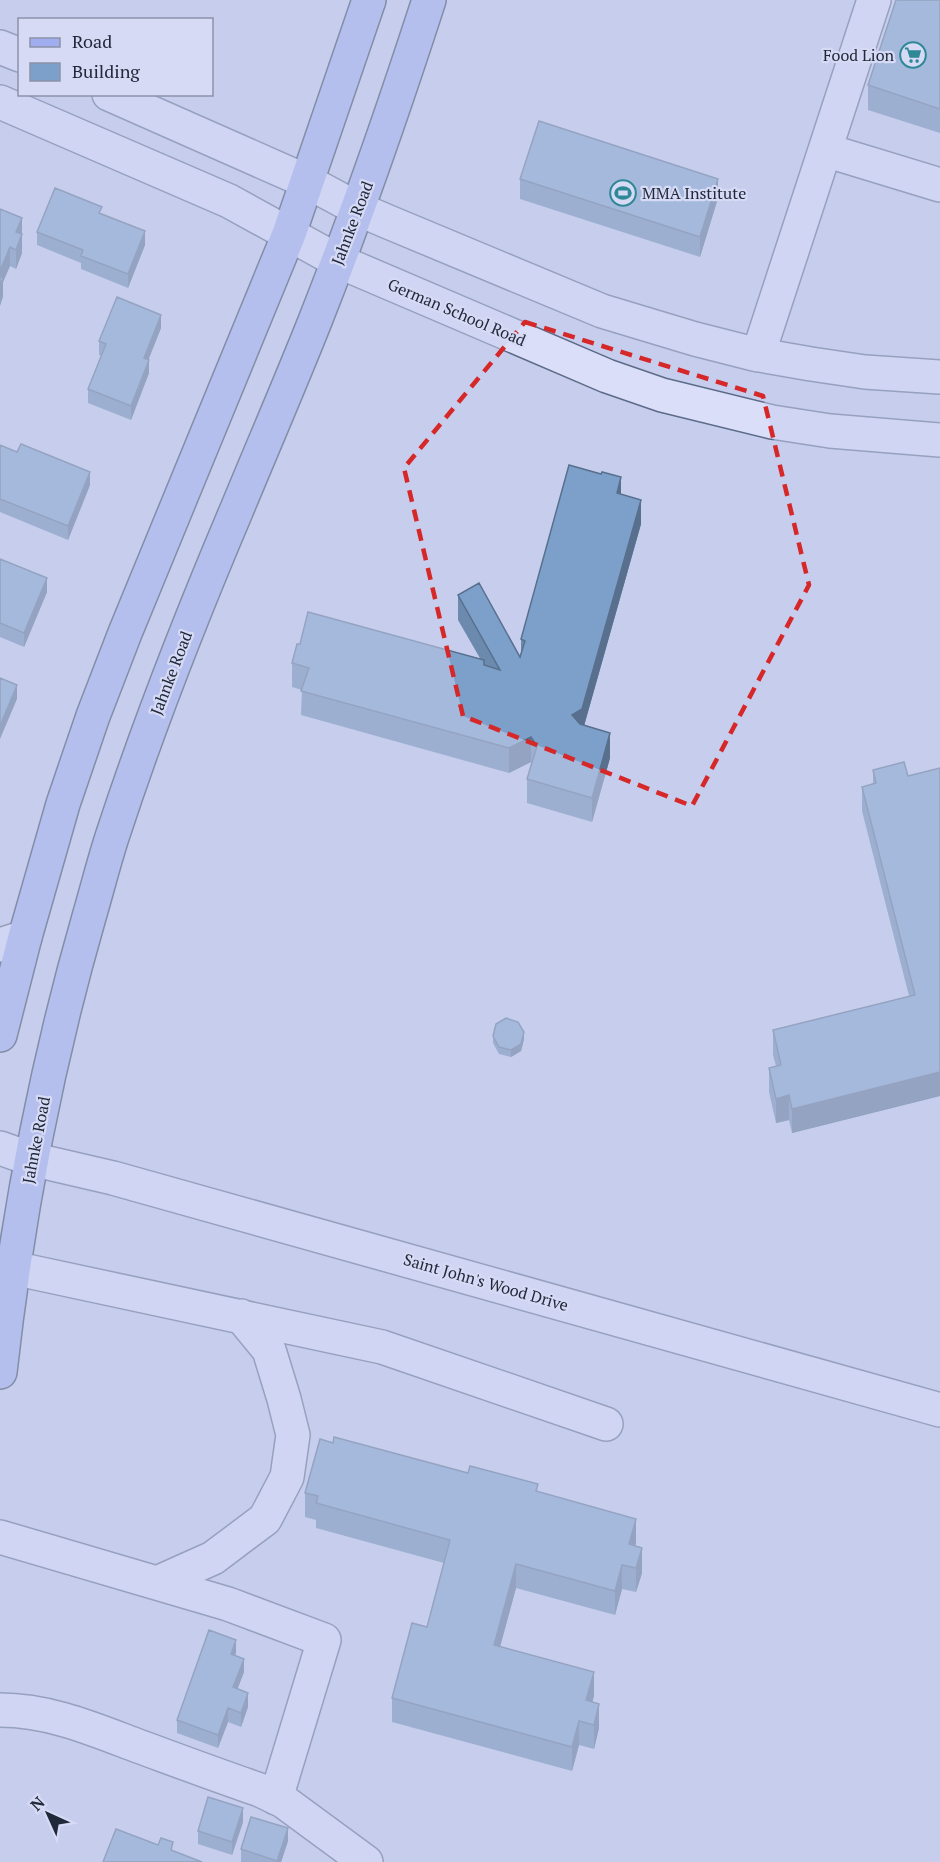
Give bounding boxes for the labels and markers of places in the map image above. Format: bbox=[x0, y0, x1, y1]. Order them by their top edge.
supermarket icon: Food Lion bbox=[898, 40, 928, 70]
place label: Food Lion bbox=[823, 44, 894, 66]
sports icon: MMA Institute bbox=[608, 178, 638, 208]
place label: MMA Institute bbox=[642, 182, 746, 204]

